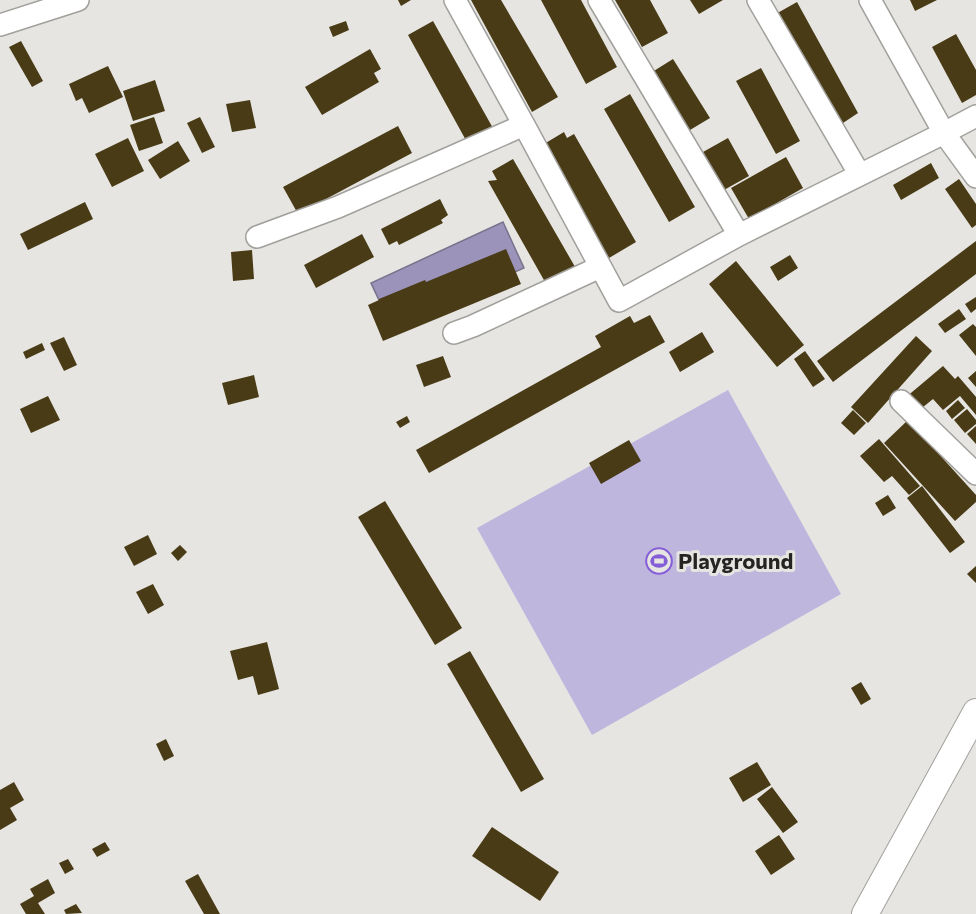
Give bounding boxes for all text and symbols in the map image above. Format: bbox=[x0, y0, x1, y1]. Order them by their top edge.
sports icon: Playground bbox=[644, 546, 674, 576]
place label: Playground bbox=[678, 547, 793, 574]

